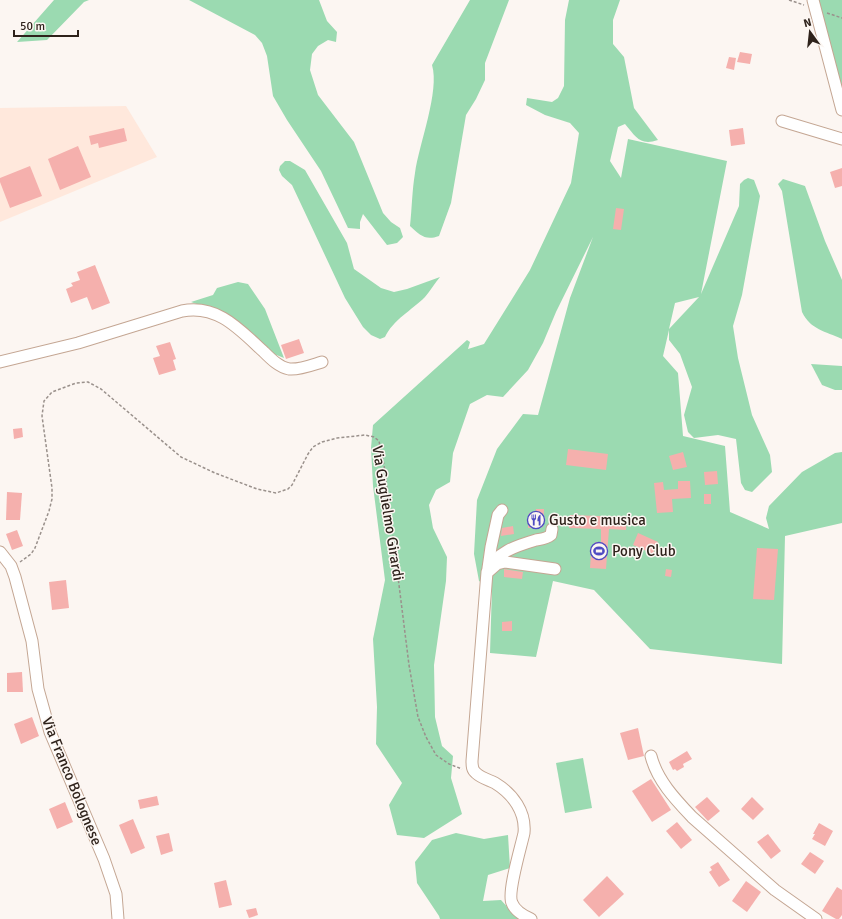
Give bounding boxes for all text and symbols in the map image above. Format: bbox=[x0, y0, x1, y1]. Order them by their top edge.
scale bar bbox=[14, 12, 78, 38]
north arrow bbox=[790, 12, 830, 52]
text: N bbox=[802, 16, 813, 30]
text: 50 m bbox=[20, 19, 45, 34]
street label: Via Guglielmo Girardi bbox=[368, 444, 408, 582]
restaurant icon: Gusto e musica bbox=[526, 510, 546, 530]
place label: Gusto e musica bbox=[549, 511, 646, 529]
sports icon: Pony Club bbox=[589, 541, 609, 561]
place label: Pony Club bbox=[612, 542, 676, 560]
street label: Via Franco Bolognese bbox=[38, 714, 106, 848]

